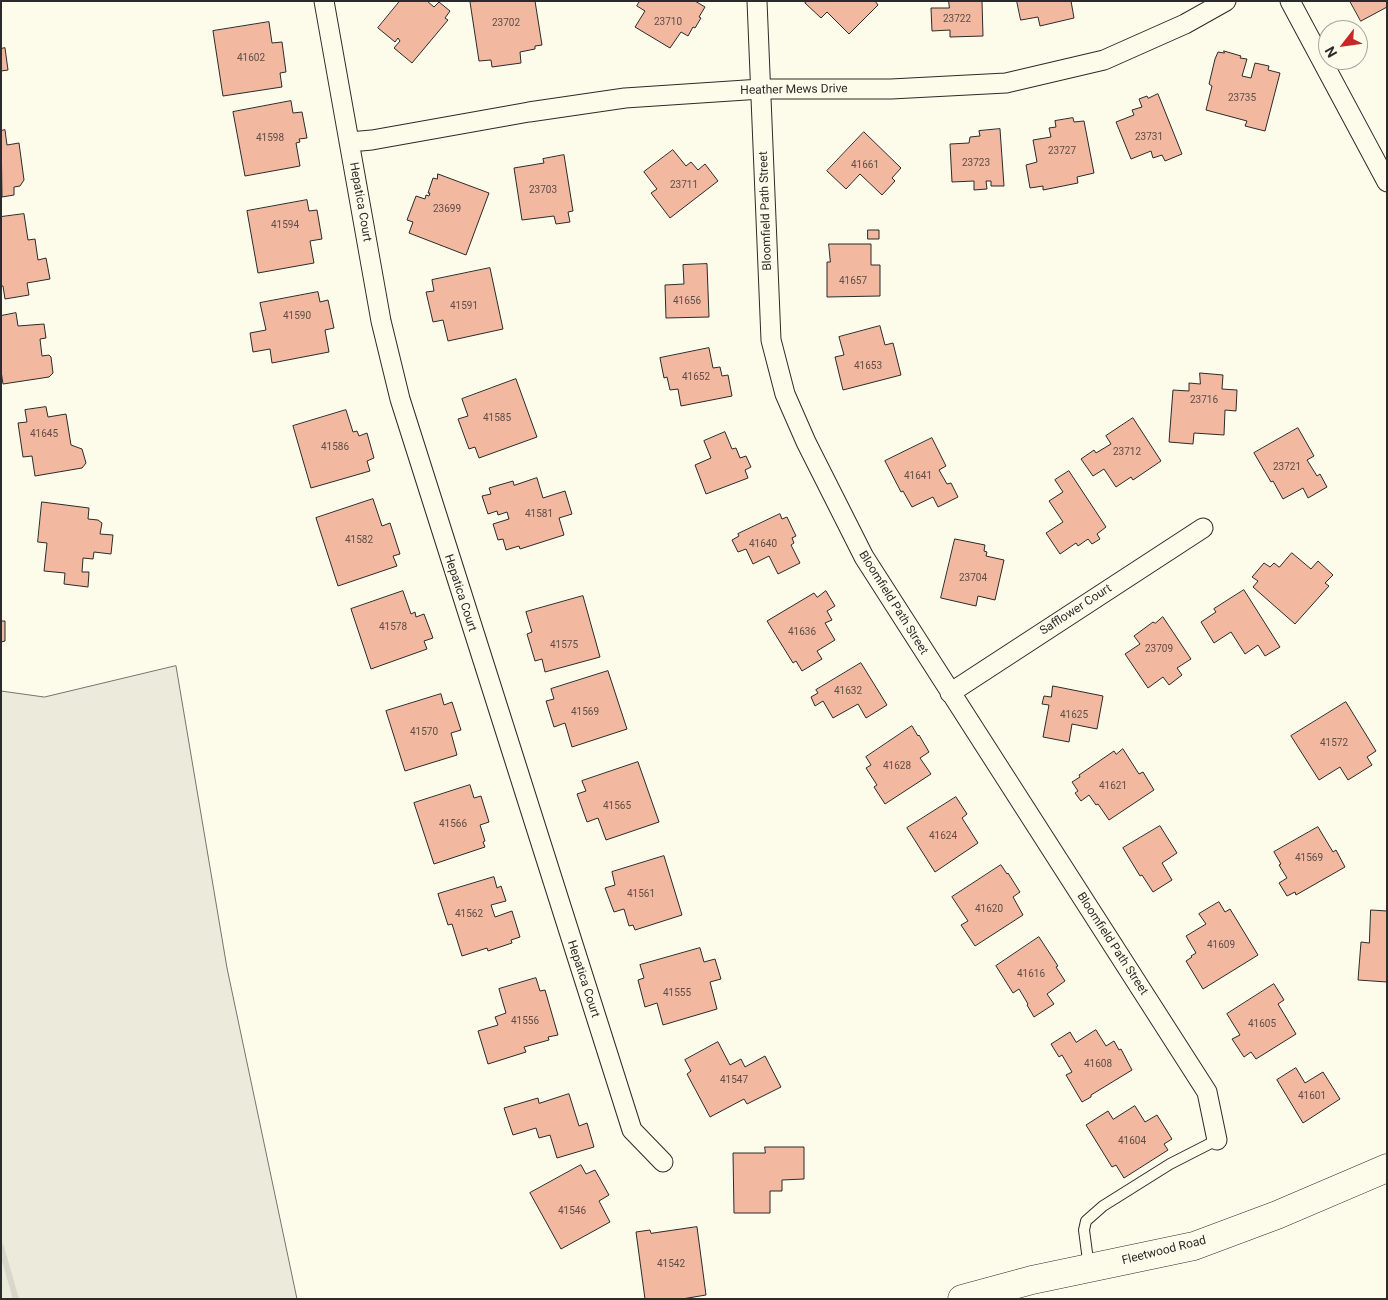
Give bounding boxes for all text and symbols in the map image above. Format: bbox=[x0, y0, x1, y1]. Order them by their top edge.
house number: 23722 bbox=[943, 13, 971, 25]
house number: 23710 bbox=[654, 16, 682, 28]
house number: 23702 bbox=[492, 17, 520, 29]
north arrow bbox=[1318, 20, 1368, 70]
text: N bbox=[1321, 44, 1340, 60]
house number: 41602 bbox=[237, 52, 265, 64]
street label: Heather Mews Drive bbox=[740, 82, 848, 98]
house number: 23735 bbox=[1228, 92, 1256, 104]
house number: 23731 bbox=[1135, 131, 1163, 143]
house number: 41598 bbox=[256, 132, 284, 144]
house number: 23727 bbox=[1048, 145, 1076, 157]
street label: Bloomfield Path Street bbox=[757, 151, 775, 271]
house number: 23723 bbox=[962, 157, 990, 169]
house number: 41661 bbox=[851, 159, 879, 171]
street label: Hepatica Court bbox=[346, 161, 374, 243]
house number: 23711 bbox=[670, 179, 698, 191]
house number: 23703 bbox=[529, 184, 557, 196]
house number: 23699 bbox=[433, 203, 461, 215]
house number: 41594 bbox=[271, 219, 299, 231]
house number: 41657 bbox=[839, 275, 867, 287]
house number: 41656 bbox=[673, 295, 701, 307]
house number: 41591 bbox=[450, 300, 478, 312]
house number: 41590 bbox=[283, 310, 311, 322]
house number: 41653 bbox=[854, 360, 882, 372]
house number: 41652 bbox=[682, 371, 710, 383]
house number: 23716 bbox=[1190, 394, 1218, 406]
house number: 41585 bbox=[483, 412, 511, 424]
house number: 41645 bbox=[30, 428, 58, 440]
house number: 41586 bbox=[321, 441, 349, 453]
house number: 23712 bbox=[1113, 446, 1141, 458]
house number: 23721 bbox=[1273, 461, 1301, 473]
house number: 41641 bbox=[904, 470, 932, 482]
house number: 41581 bbox=[525, 508, 553, 520]
house number: 41582 bbox=[345, 534, 373, 546]
house number: 41640 bbox=[749, 538, 777, 550]
street label: Bloomfield Path Street bbox=[855, 549, 931, 657]
street label: Hepatica Court bbox=[441, 553, 479, 633]
house number: 23704 bbox=[959, 572, 987, 584]
street label: Safflower Court bbox=[1037, 581, 1115, 639]
house number: 41578 bbox=[379, 621, 407, 633]
house number: 41636 bbox=[788, 626, 816, 638]
house number: 41575 bbox=[550, 639, 578, 651]
house number: 23709 bbox=[1145, 643, 1173, 655]
house number: 41632 bbox=[834, 685, 862, 697]
house number: 41569 bbox=[571, 706, 599, 718]
house number: 41625 bbox=[1060, 709, 1088, 721]
house number: 41570 bbox=[410, 726, 438, 738]
house number: 41572 bbox=[1320, 737, 1348, 749]
house number: 41628 bbox=[883, 760, 911, 772]
house number: 41621 bbox=[1099, 780, 1127, 792]
house number: 41565 bbox=[603, 800, 631, 812]
house number: 41566 bbox=[439, 818, 467, 830]
house number: 41624 bbox=[929, 830, 957, 842]
house number: 41569 bbox=[1295, 852, 1323, 864]
house number: 41561 bbox=[627, 888, 655, 900]
street label: Bloomfield Path Street bbox=[1073, 890, 1151, 998]
house number: 41620 bbox=[975, 903, 1003, 915]
house number: 41562 bbox=[455, 908, 483, 920]
street label: Hepatica Court bbox=[564, 939, 602, 1019]
house number: 41609 bbox=[1207, 939, 1235, 951]
house number: 41616 bbox=[1017, 968, 1045, 980]
house number: 41555 bbox=[663, 987, 691, 999]
house number: 41556 bbox=[511, 1015, 539, 1027]
house number: 41605 bbox=[1248, 1018, 1276, 1030]
house number: 41608 bbox=[1084, 1058, 1112, 1070]
house number: 41547 bbox=[720, 1074, 748, 1086]
house number: 41601 bbox=[1298, 1090, 1326, 1102]
house number: 41604 bbox=[1118, 1135, 1146, 1147]
house number: 41546 bbox=[558, 1205, 586, 1217]
street label: Fleetwood Road bbox=[1120, 1234, 1208, 1268]
house number: 41542 bbox=[657, 1258, 685, 1270]

